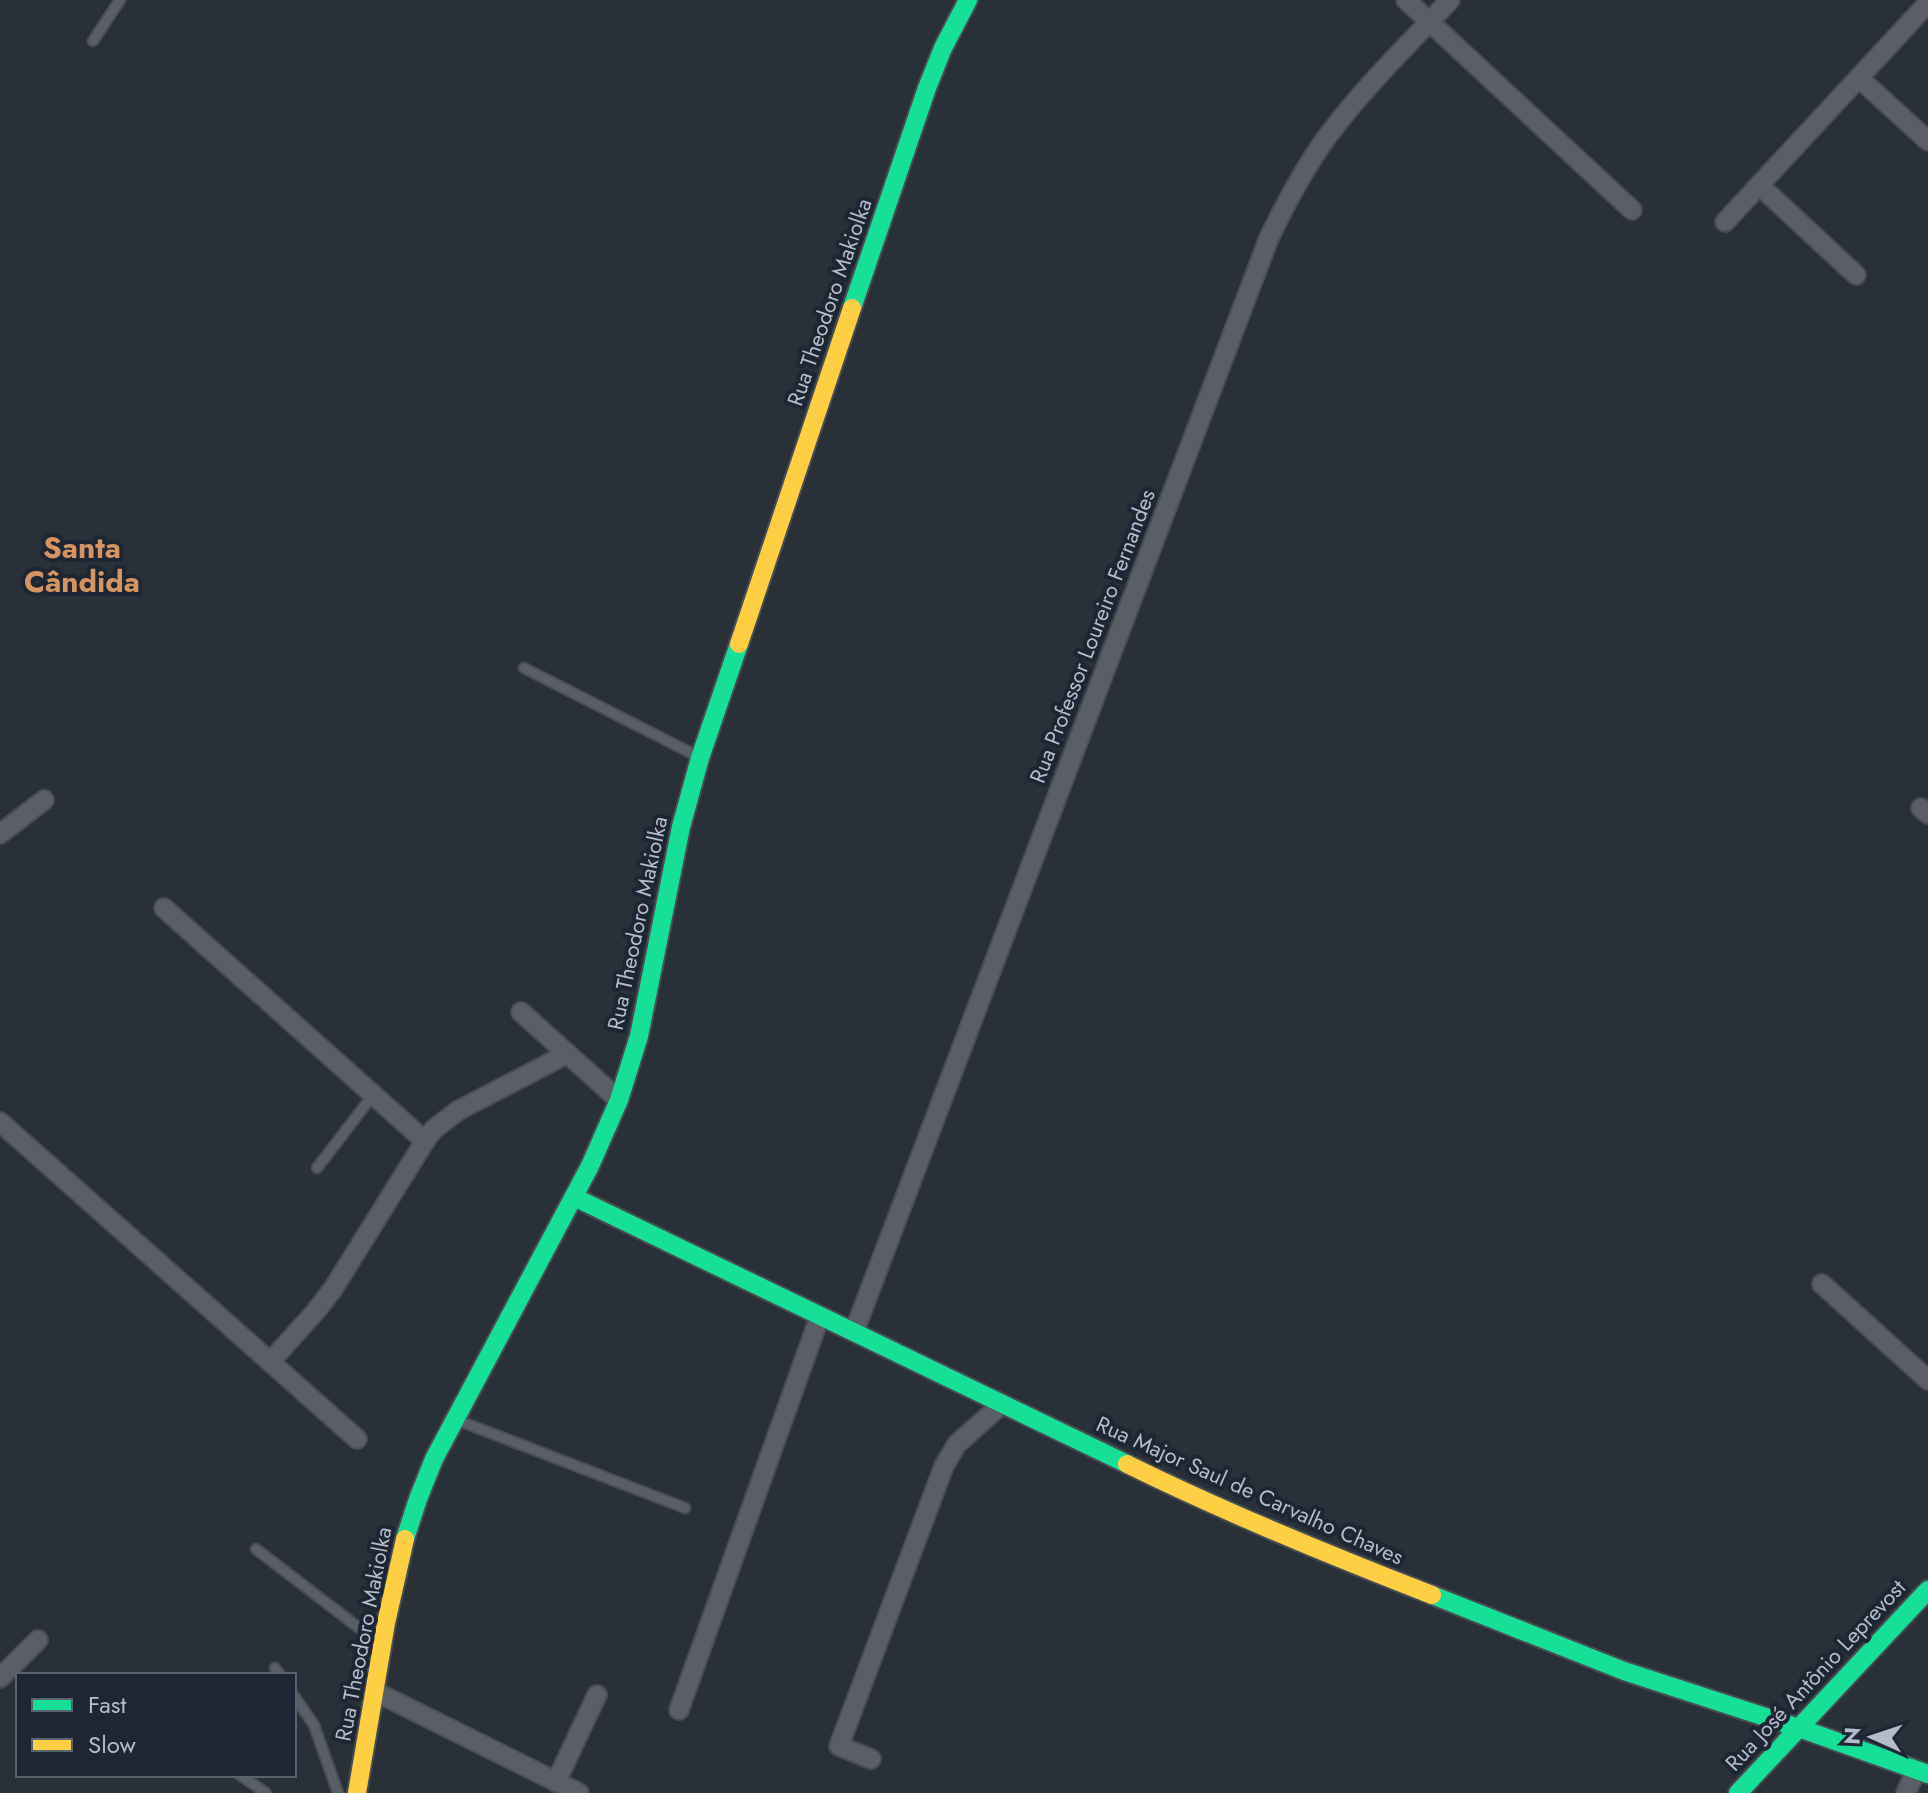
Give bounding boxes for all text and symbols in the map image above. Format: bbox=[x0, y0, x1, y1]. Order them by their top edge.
street label: Rua Theodoro Makiolka bbox=[778, 194, 880, 410]
street label: Rua Professor Loureiro Fernandes bbox=[1021, 484, 1163, 788]
district label: Santa Cândida bbox=[24, 526, 140, 603]
street label: Rua Theodoro Makiolka bbox=[599, 813, 675, 1033]
street label: Rua Major Saul de Carvalho Chaves bbox=[1091, 1408, 1409, 1572]
street label: Rua Theodoro Makiolka bbox=[327, 1524, 399, 1744]
street label: Rua José Antônio Leprevost bbox=[1717, 1571, 1913, 1778]
legend bbox=[16, 1673, 296, 1777]
text: Fast bbox=[88, 1687, 126, 1722]
north arrow bbox=[1832, 1697, 1912, 1777]
text: N bbox=[1836, 1726, 1868, 1746]
text: Slow bbox=[88, 1727, 136, 1762]

